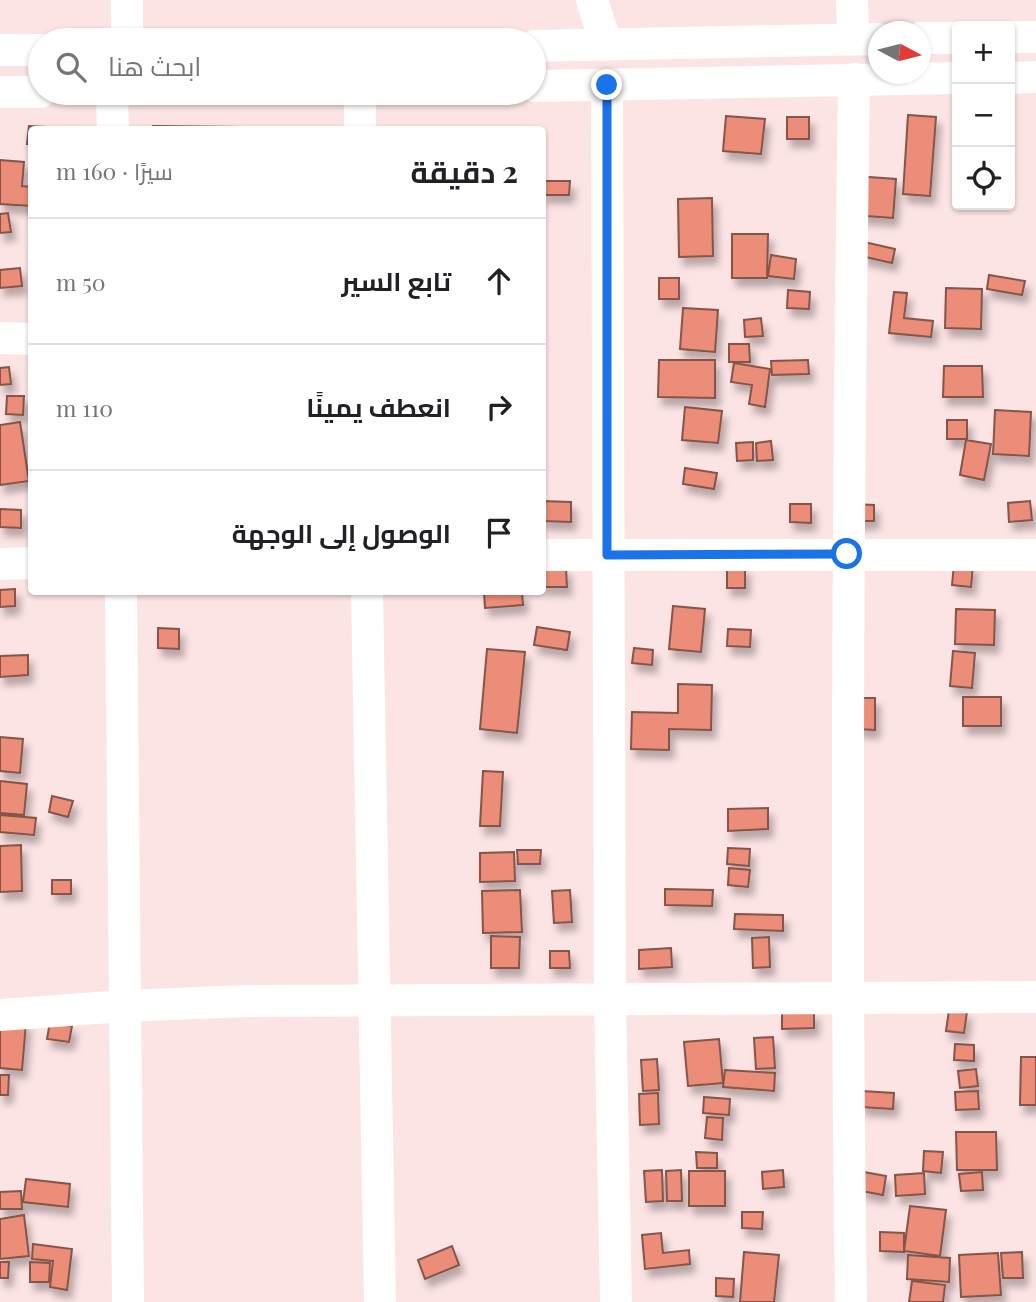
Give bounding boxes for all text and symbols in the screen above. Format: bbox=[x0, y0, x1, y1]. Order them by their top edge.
north arrow bbox=[868, 21, 931, 84]
map controls bbox=[952, 21, 1015, 210]
button: + bbox=[952, 21, 1015, 84]
search box bbox=[28, 28, 546, 105]
icon: search bbox=[52, 48, 90, 86]
text: ابحث هنا bbox=[108, 48, 201, 83]
route end bbox=[591, 69, 622, 100]
button: − bbox=[952, 84, 1015, 147]
button: locate bbox=[952, 147, 1015, 210]
text: 2 دقيقة bbox=[410, 151, 518, 191]
text: سيرًا · 160 m bbox=[56, 155, 173, 186]
icon: ahead bbox=[480, 262, 518, 300]
text: تابع السير bbox=[342, 263, 451, 298]
text: 50 m bbox=[56, 266, 106, 297]
icon: right bbox=[480, 388, 518, 426]
text: انعطف يمينًا bbox=[306, 389, 451, 424]
text: 110 m bbox=[56, 392, 113, 423]
icon: arrive bbox=[480, 514, 518, 552]
text: الوصول إلى الوجهة bbox=[232, 515, 451, 550]
route start bbox=[831, 538, 862, 569]

